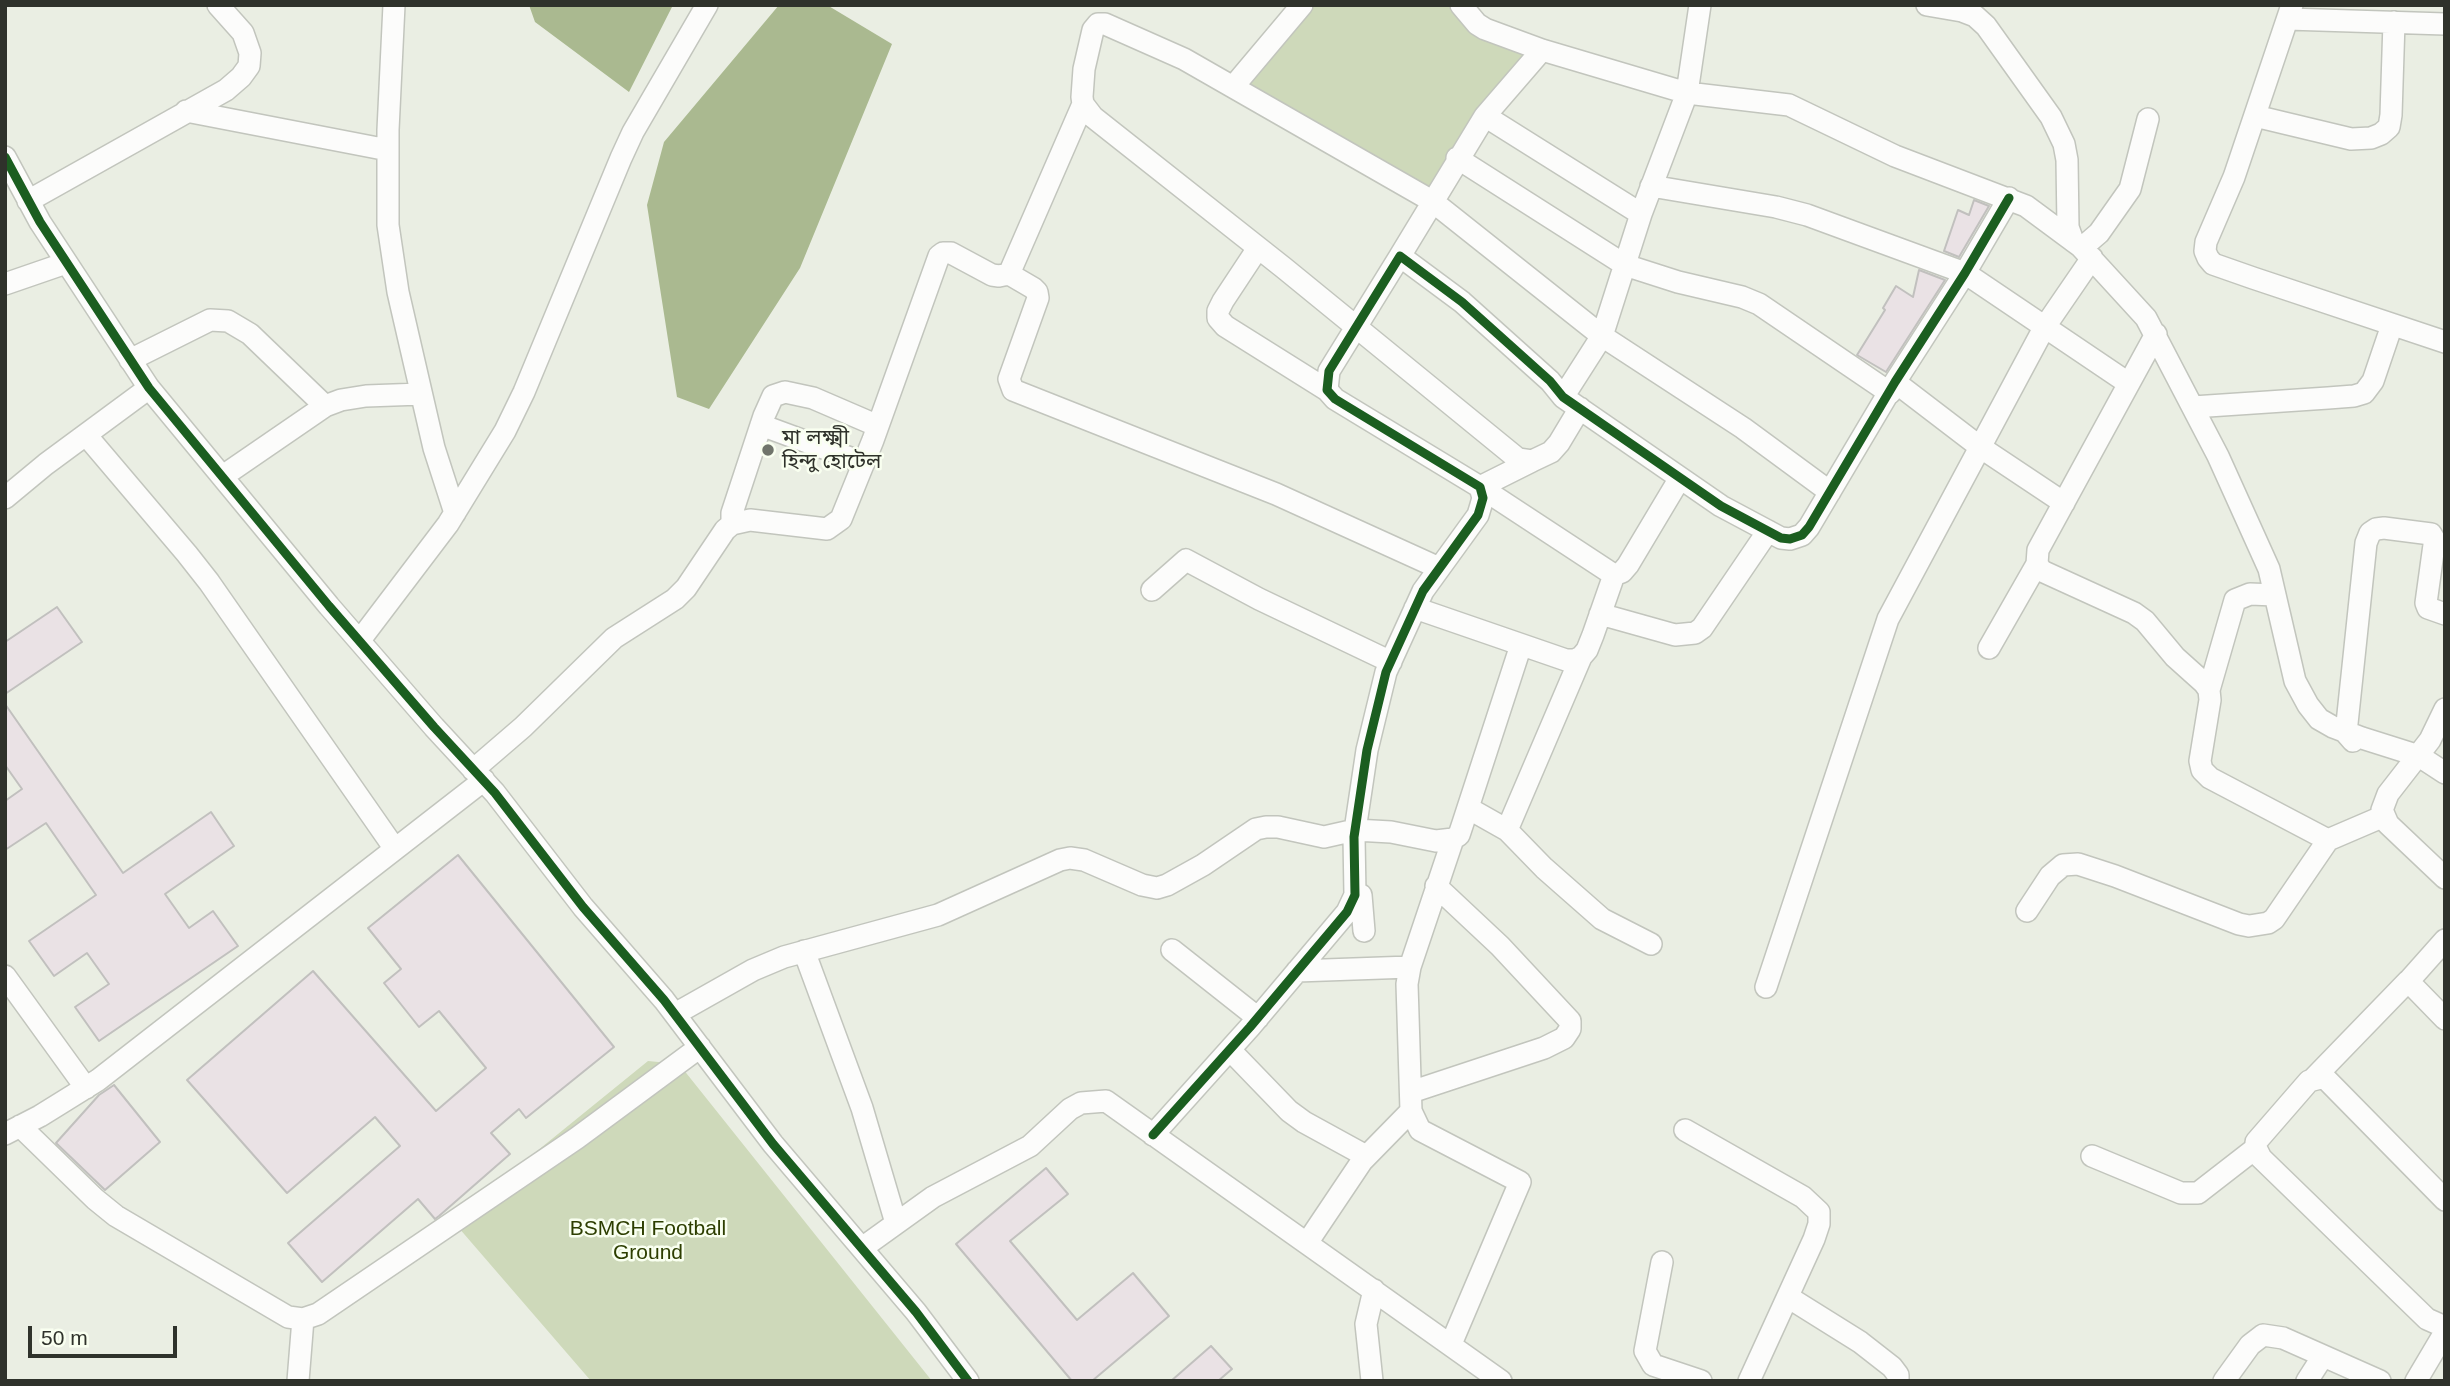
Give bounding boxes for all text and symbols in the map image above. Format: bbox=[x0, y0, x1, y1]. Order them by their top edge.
place label: মা লক্ষ্মী হিন্দু হোটেল bbox=[782, 425, 881, 475]
marker: মা লক্ষ্মী হিন্দু হোটেল bbox=[760, 442, 776, 458]
park label: BSMCH Football Ground bbox=[570, 1216, 726, 1266]
scale bar bbox=[32, 1312, 180, 1356]
text: 50 m bbox=[41, 1326, 88, 1349]

